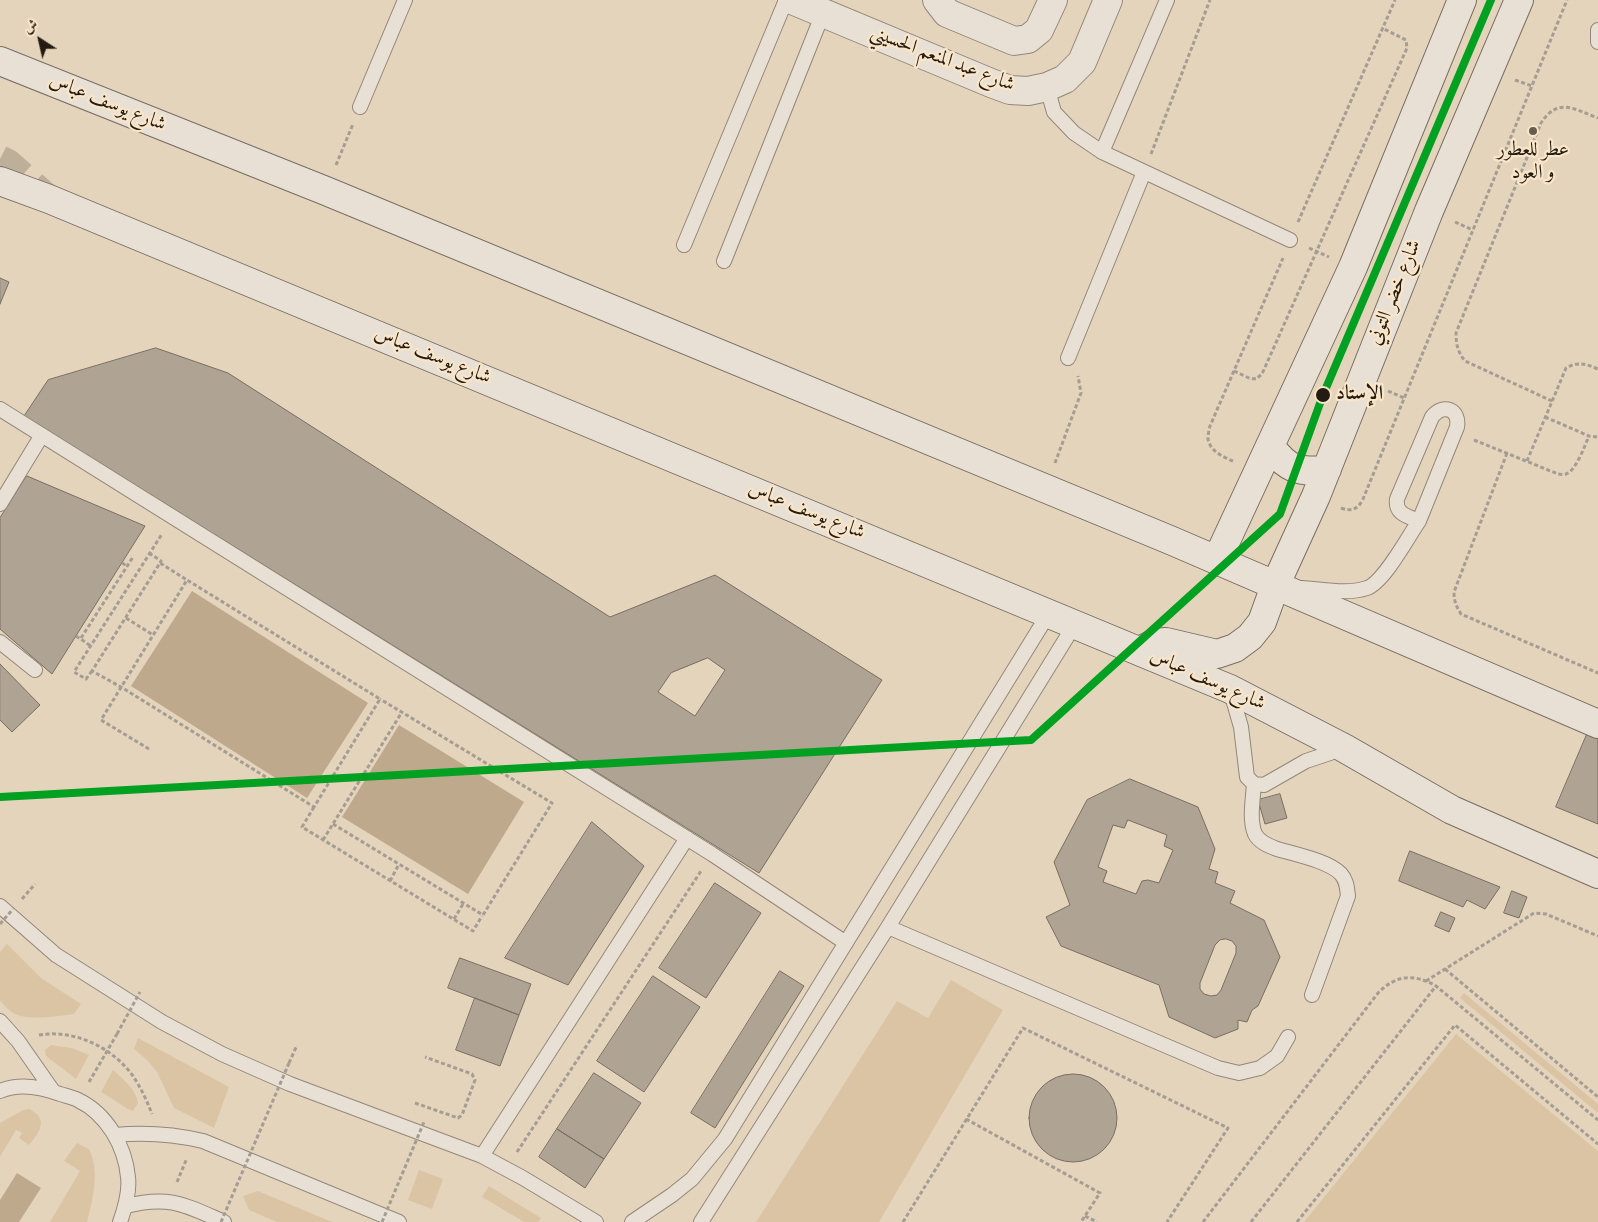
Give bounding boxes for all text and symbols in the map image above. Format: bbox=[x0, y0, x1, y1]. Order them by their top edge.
north arrow bbox=[15, 15, 65, 65]
text: ش bbox=[20, 16, 42, 39]
street label: شارع عبد المنعم الحسيني bbox=[867, 21, 1017, 99]
street label: شارع يوسف عباس bbox=[45, 70, 169, 138]
marker: عطر للعطور و العود bbox=[1527, 125, 1539, 137]
place label: عطر للعطور و العود bbox=[1497, 139, 1569, 186]
street label: شارع خضر التوني bbox=[1364, 237, 1428, 349]
street label: شارع يوسف عباس bbox=[370, 323, 494, 391]
place label: الإستاد bbox=[1336, 383, 1383, 407]
marker: الإستاد bbox=[1314, 386, 1332, 404]
street label: شارع يوسف عباس bbox=[744, 478, 868, 546]
street label: شارع يوسف عباس bbox=[1146, 645, 1268, 717]

